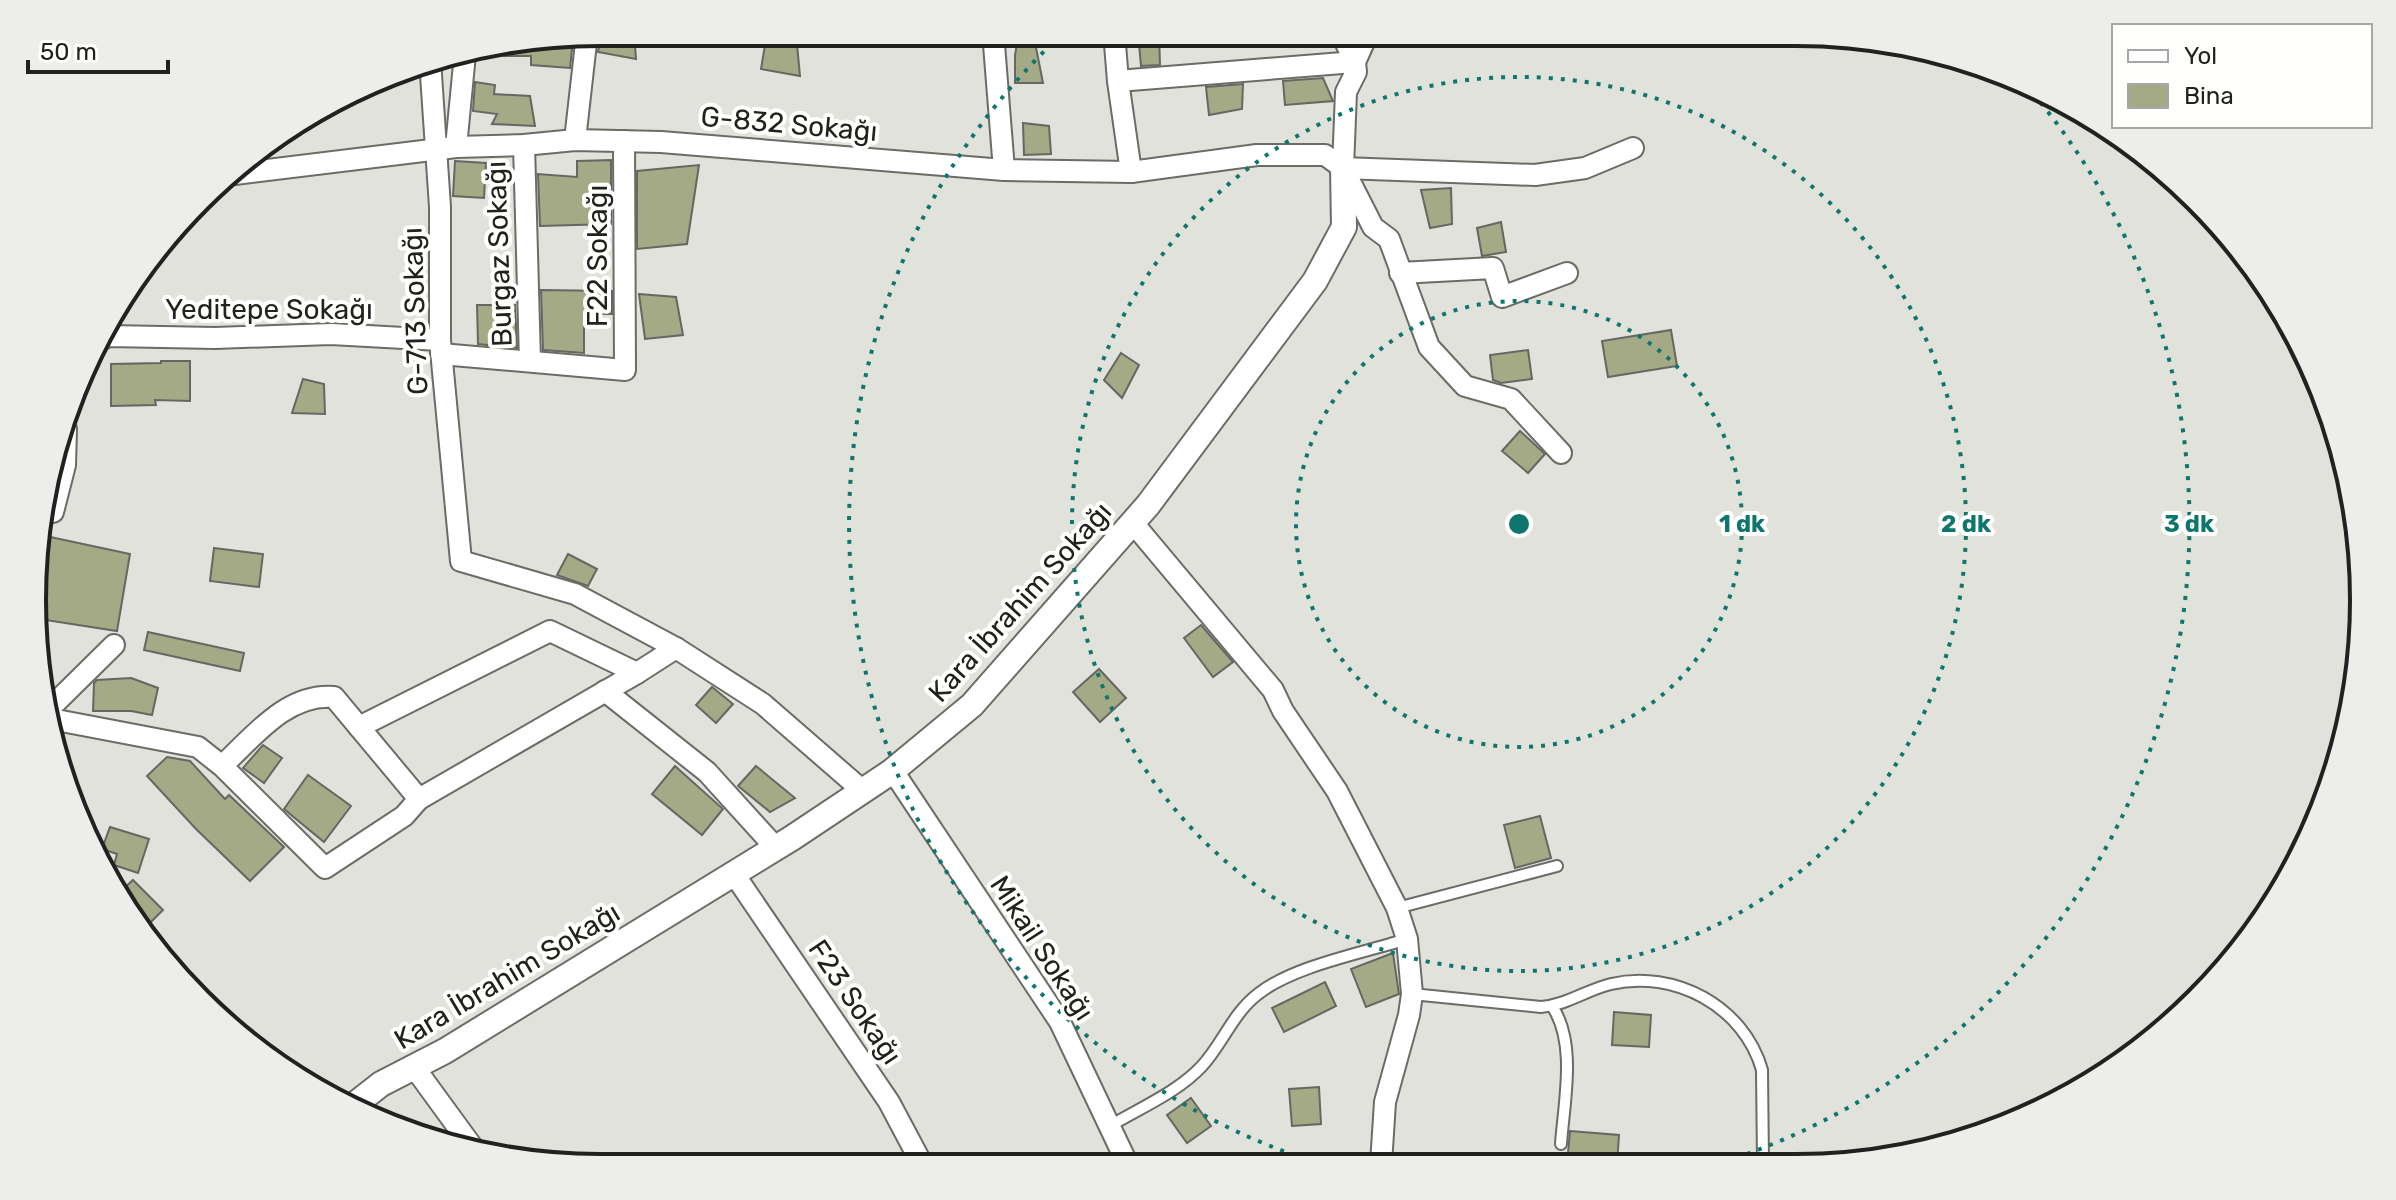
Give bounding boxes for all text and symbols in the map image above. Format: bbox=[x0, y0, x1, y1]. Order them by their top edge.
scale bar bbox=[28, 24, 168, 74]
legend bbox=[2112, 24, 2372, 128]
text: 50 m bbox=[40, 38, 97, 66]
text: Yol bbox=[2184, 42, 2217, 70]
text: Bina bbox=[2184, 82, 2234, 110]
street label: G-832 Sokağı bbox=[699, 100, 879, 148]
street label: Burgaz Sokağı bbox=[479, 161, 519, 347]
street label: F22 Sokağı bbox=[581, 185, 614, 327]
street label: G-713 Sokağı bbox=[396, 227, 434, 395]
street label: Yeditepe Sokağı bbox=[165, 293, 373, 326]
street label: Kara İbrahim Sokağı bbox=[922, 495, 1118, 709]
centre of rings bbox=[1505, 510, 1533, 538]
text: 1 dk bbox=[1719, 510, 1765, 538]
text: 2 dk bbox=[1941, 510, 1991, 538]
text: 3 dk bbox=[2164, 510, 2214, 538]
street label: Mikail Sokağı bbox=[983, 870, 1101, 1026]
street label: Kara İbrahim Sokağı bbox=[388, 896, 626, 1056]
street label: F23 Sokağı bbox=[801, 934, 909, 1070]

